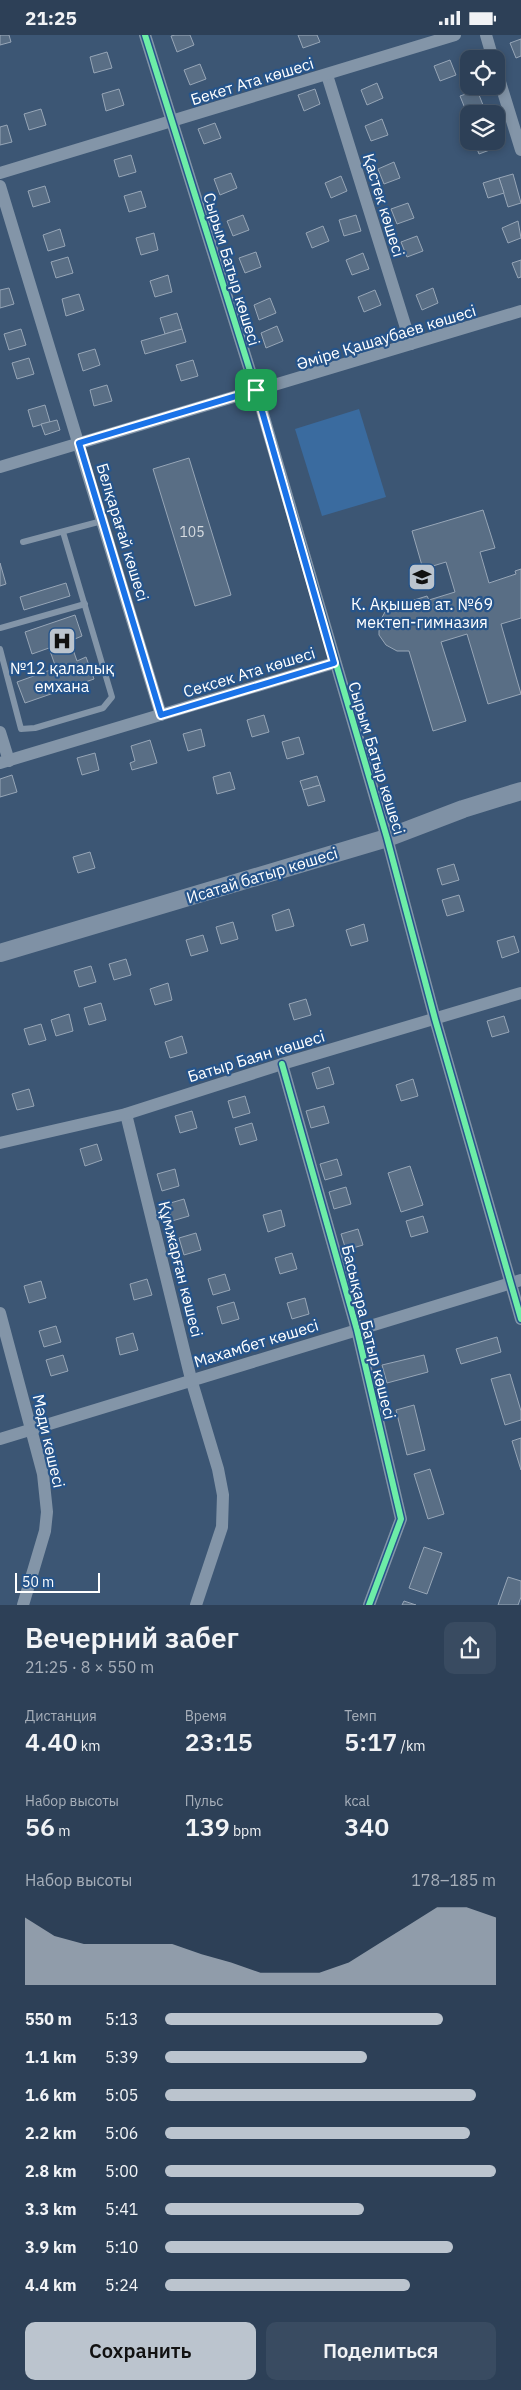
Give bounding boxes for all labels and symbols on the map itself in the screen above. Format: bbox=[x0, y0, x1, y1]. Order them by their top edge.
street label: Бекет Ата көшесі bbox=[188, 53, 316, 109]
street label: Қастек көшесі bbox=[359, 151, 409, 259]
street label: Сырым Батыр көшесі bbox=[199, 190, 265, 348]
street label: Әміре Қашаубаев көшесі bbox=[294, 300, 478, 374]
pin bbox=[235, 369, 277, 411]
street label: Белқарағай көшесі bbox=[93, 461, 153, 603]
house number: 105 bbox=[179, 523, 205, 541]
school or university icon: К. Ақышев ат. №69 мектеп-гимназия bbox=[407, 562, 437, 592]
place label: К. Ақышев ат. №69 мектеп-гимназия bbox=[351, 594, 493, 632]
hospital icon: №12 қалалық емхана bbox=[47, 626, 77, 656]
street label: Сексек Ата көшесі bbox=[181, 642, 317, 702]
place label: №12 қалалық емхана bbox=[10, 658, 114, 696]
street label: Сырым Батыр көшесі bbox=[344, 679, 410, 837]
street label: Исатай батыр көшесі bbox=[184, 842, 340, 908]
street label: Батыр Баян көшесі bbox=[185, 1026, 327, 1086]
street label: Құмжарған көшесі bbox=[154, 1199, 208, 1339]
street label: Басықара Батыр көшесі bbox=[338, 1243, 400, 1421]
street label: Махамбет көшесі bbox=[191, 1315, 321, 1371]
street label: Мәди көшесі bbox=[29, 1392, 69, 1490]
scale bar bbox=[15, 1570, 100, 1593]

